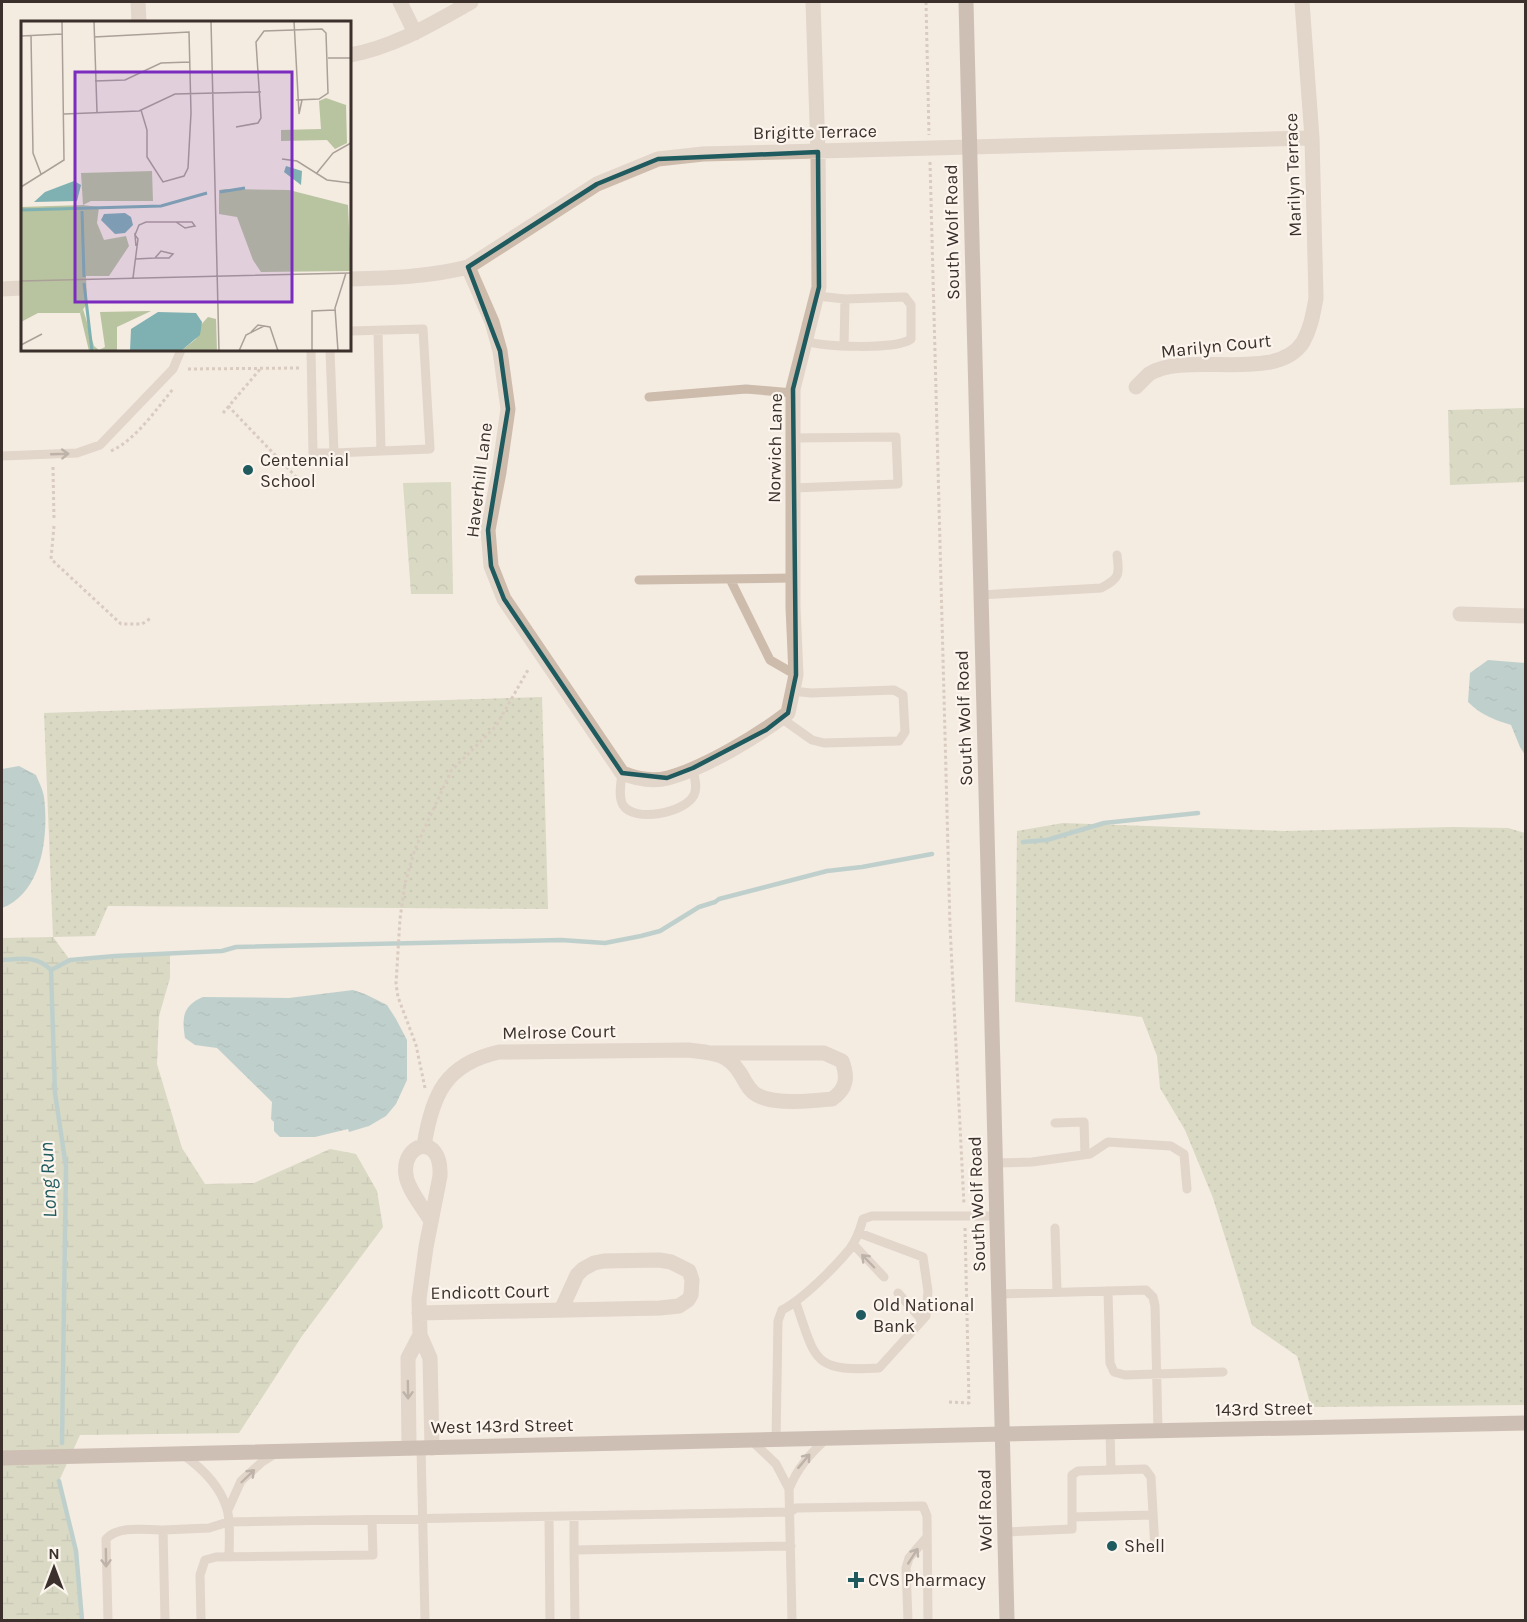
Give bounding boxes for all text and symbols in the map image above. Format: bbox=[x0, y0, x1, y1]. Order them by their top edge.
inset map bbox=[21, 21, 351, 351]
street label: Marilyn Terrace bbox=[1280, 113, 1306, 237]
street label: Brigitte Terrace bbox=[753, 120, 877, 144]
street label: South Wolf Road bbox=[940, 164, 964, 300]
street label: Marilyn Court bbox=[1160, 329, 1272, 363]
street label: Norwich Lane bbox=[763, 393, 787, 503]
street label: Haverhill Lane bbox=[461, 421, 497, 539]
one-way arrow bbox=[49, 448, 69, 459]
place label: Centennial School bbox=[260, 449, 349, 492]
marker: Centennial School bbox=[241, 463, 255, 477]
street label: South Wolf Road bbox=[951, 650, 977, 786]
street label: Melrose Court bbox=[502, 1020, 616, 1044]
street label: South Wolf Road bbox=[964, 1136, 990, 1272]
water label: Long Run bbox=[35, 1141, 61, 1219]
one-way arrow bbox=[861, 1253, 876, 1268]
street label: Endicott Court bbox=[430, 1280, 550, 1304]
place label: Old National Bank bbox=[873, 1294, 975, 1337]
marker: Old National Bank bbox=[854, 1308, 868, 1322]
one-way arrow bbox=[403, 1380, 414, 1400]
street label: 143rd Street bbox=[1215, 1397, 1313, 1421]
street label: West 143rd Street bbox=[430, 1414, 574, 1438]
one-way arrow bbox=[798, 1453, 811, 1469]
one-way arrow bbox=[241, 1468, 256, 1483]
street label: Wolf Road bbox=[973, 1469, 997, 1551]
place label: Shell bbox=[1124, 1535, 1165, 1557]
north arrow bbox=[24, 1538, 84, 1598]
marker: Shell bbox=[1105, 1539, 1119, 1553]
text: N bbox=[48, 1544, 60, 1563]
one-way arrow bbox=[100, 1547, 112, 1567]
one-way arrow bbox=[907, 1548, 919, 1565]
place label: CVS Pharmacy bbox=[868, 1569, 987, 1591]
marker: CVS Pharmacy bbox=[849, 1573, 863, 1587]

